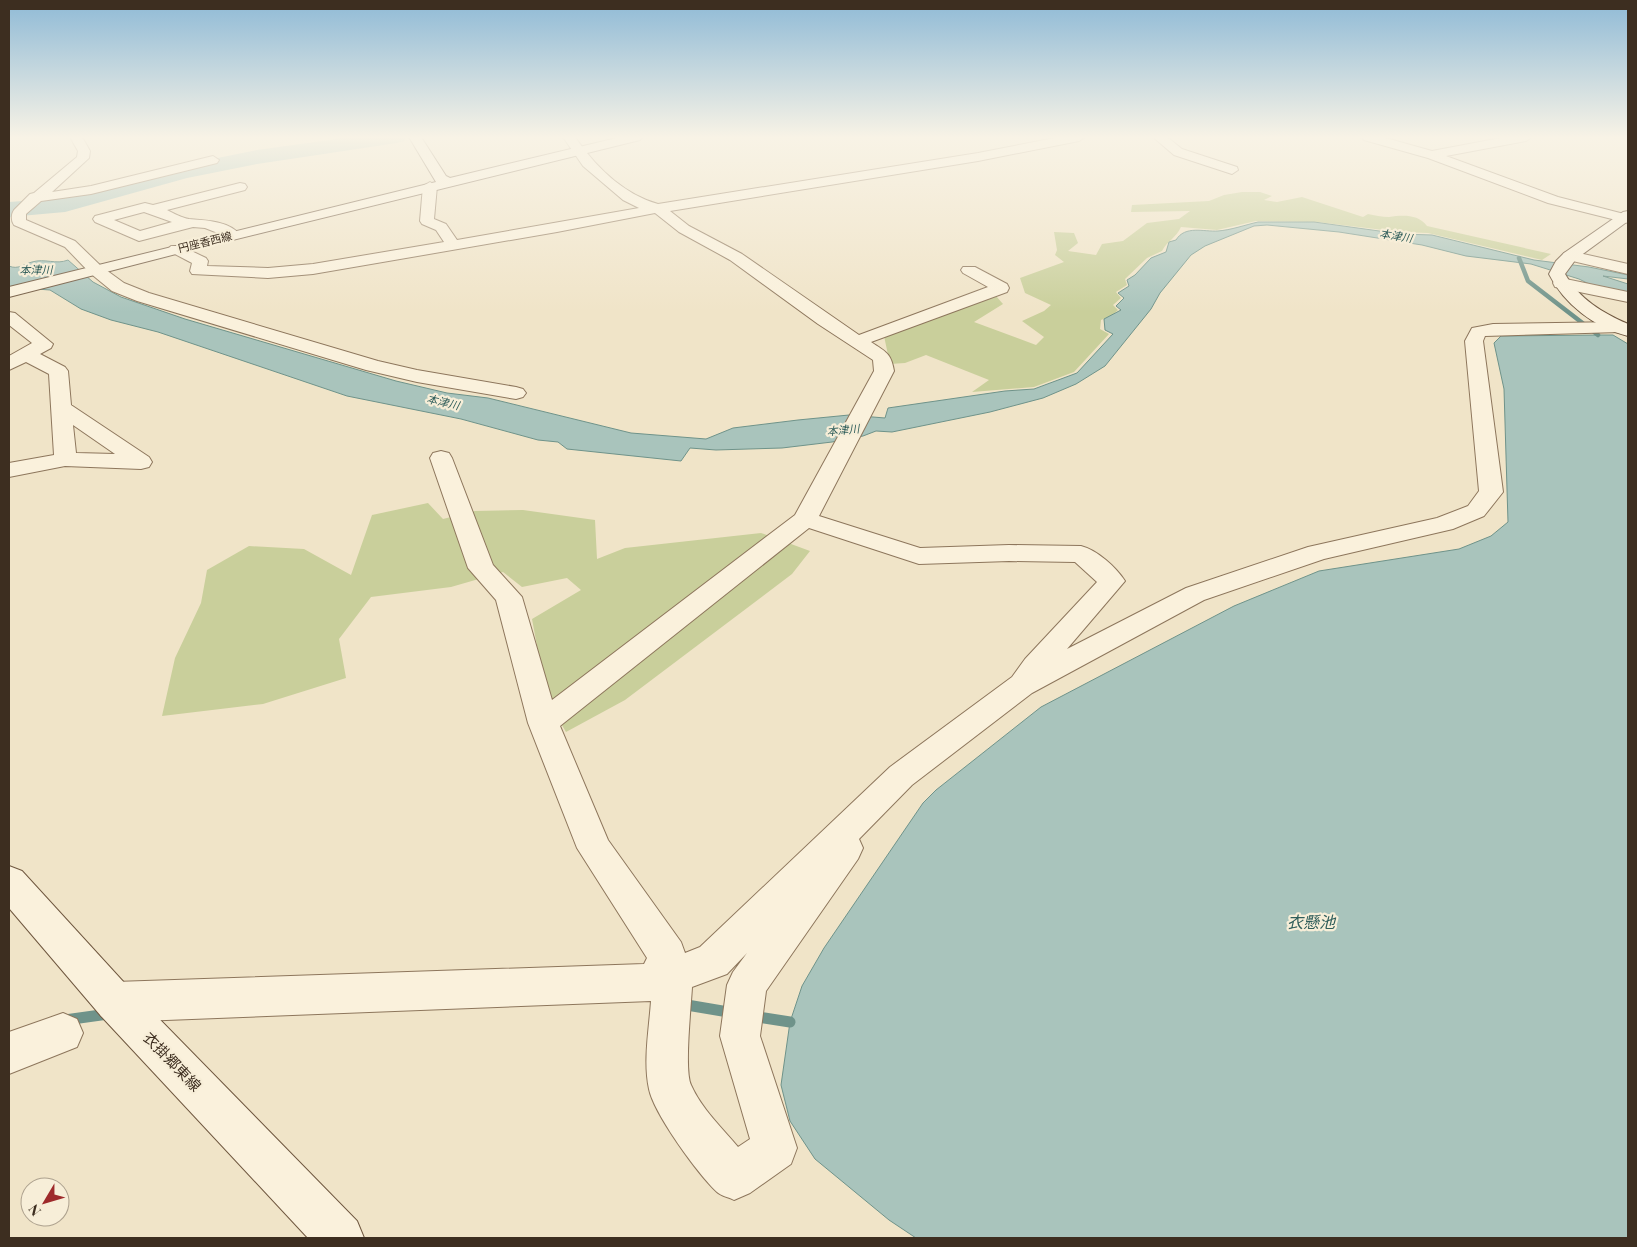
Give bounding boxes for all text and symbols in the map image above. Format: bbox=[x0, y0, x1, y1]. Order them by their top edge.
water label: 本津川 bbox=[1379, 226, 1415, 246]
street label: 円座香西線 bbox=[176, 228, 233, 255]
water label: 本津川 bbox=[19, 262, 54, 277]
water label: 本津川 bbox=[425, 390, 462, 413]
water label: 本津川 bbox=[826, 421, 861, 438]
water label: 衣懸池 bbox=[1287, 911, 1337, 932]
street label: 衣掛郷東線 bbox=[139, 1027, 206, 1095]
north arrow bbox=[20, 1177, 70, 1227]
text: N bbox=[24, 1200, 45, 1220]

